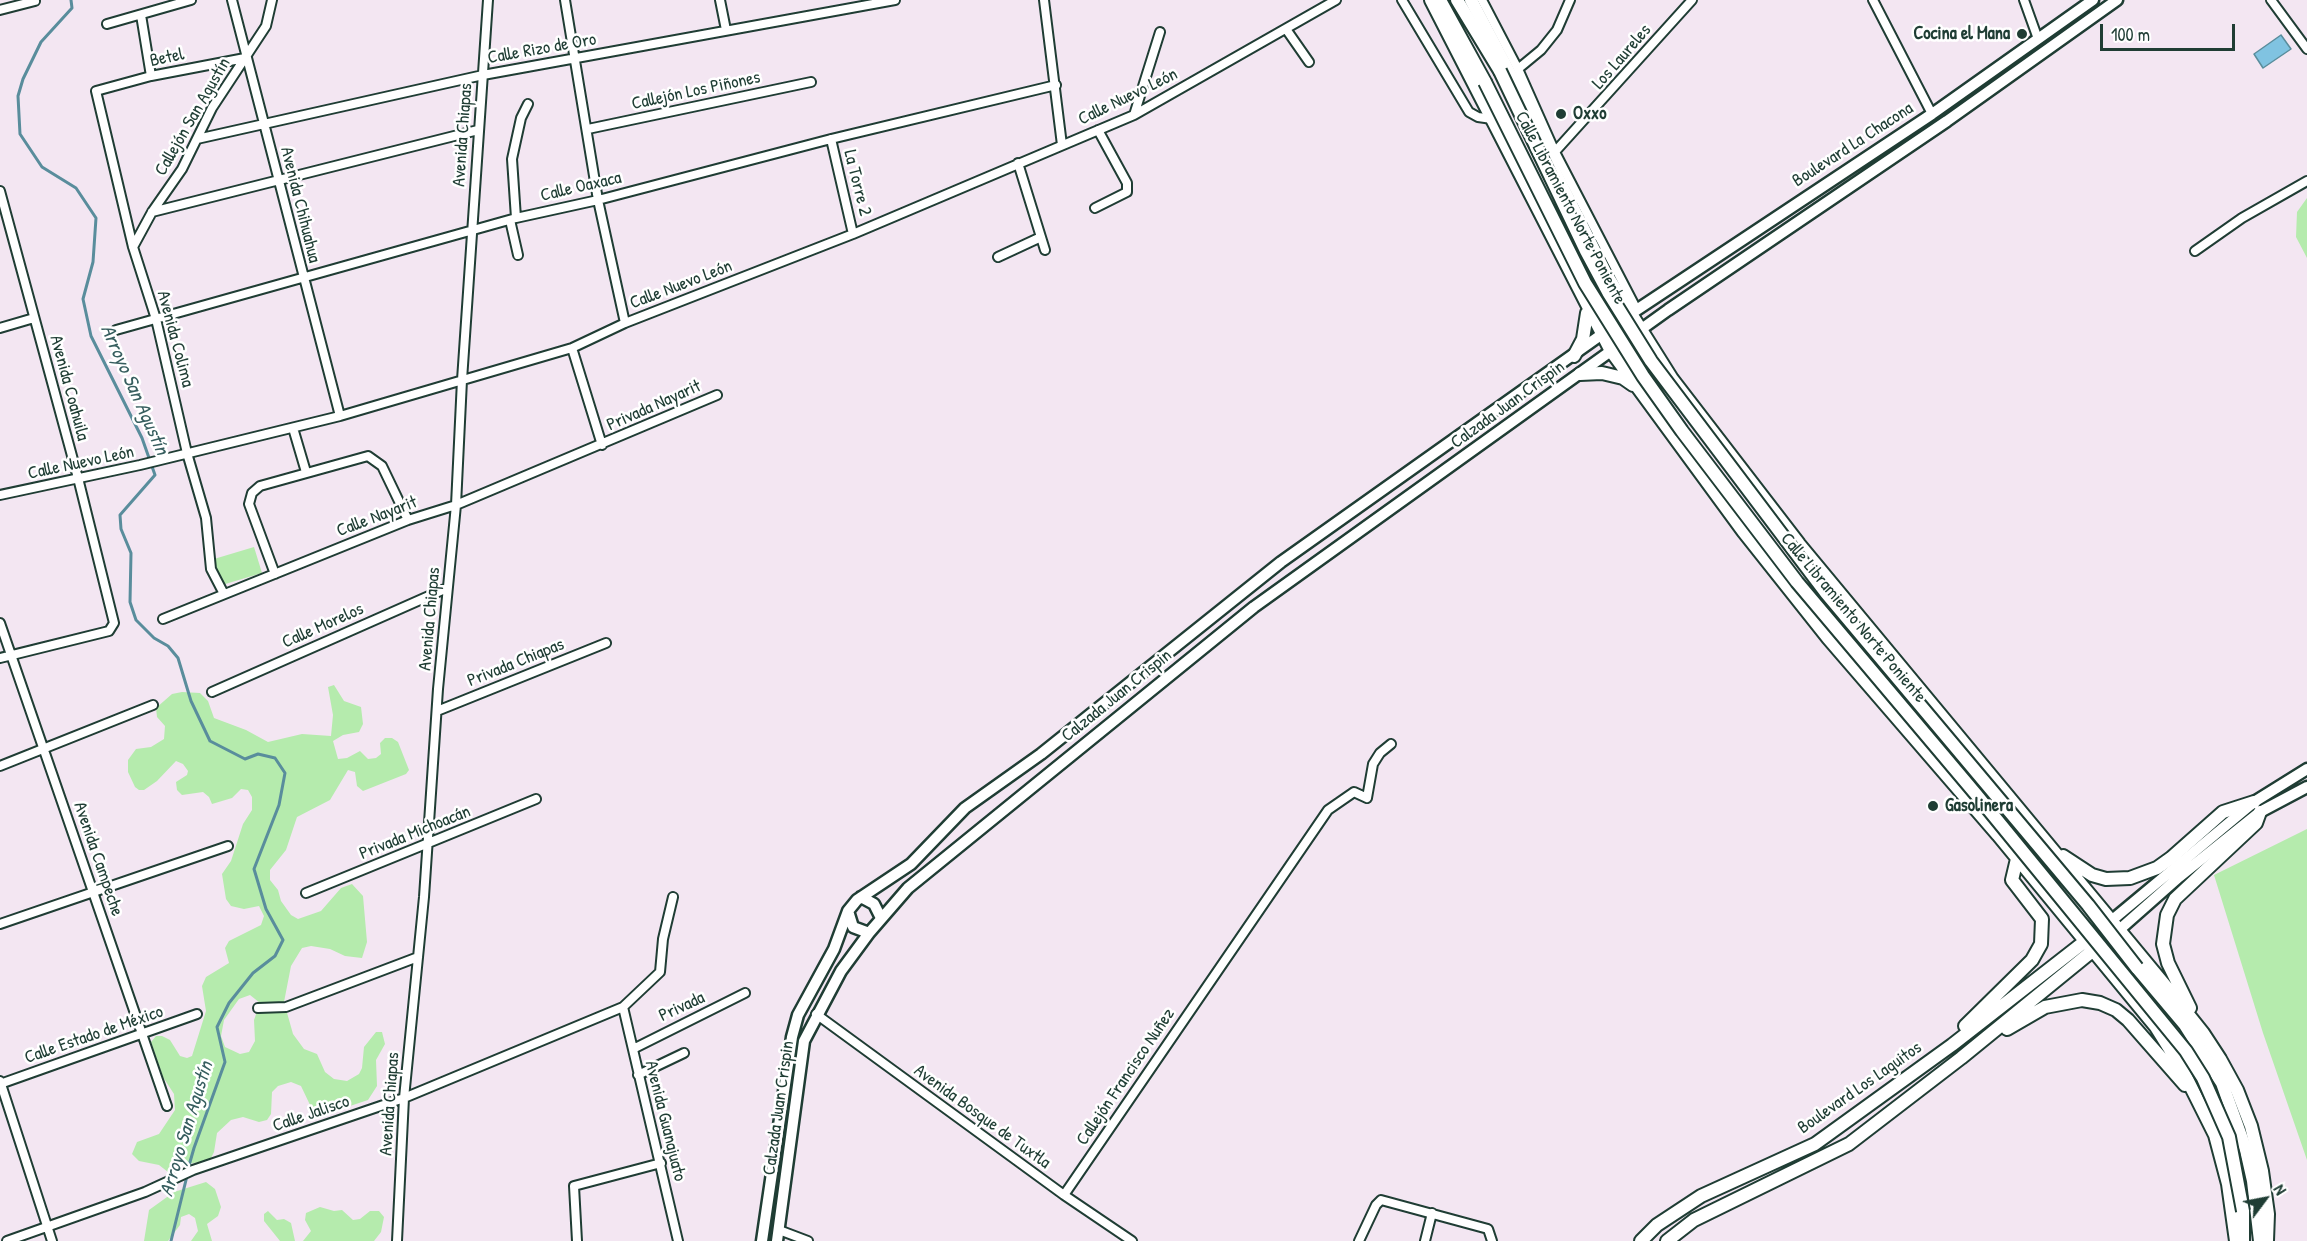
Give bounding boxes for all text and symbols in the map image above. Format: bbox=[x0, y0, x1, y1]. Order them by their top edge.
scale bar bbox=[2103, 12, 2238, 50]
street label: Los Laureles bbox=[1588, 20, 1656, 94]
text: 100 m bbox=[2111, 22, 2150, 47]
place label: Cocina el Mana bbox=[1913, 23, 2010, 45]
marker: Cocina el Mana bbox=[2015, 27, 2029, 41]
street label: Calle Rizo de Oro bbox=[486, 29, 598, 69]
street label: Betel bbox=[148, 44, 186, 72]
street label: Callejón San Agustín bbox=[151, 54, 235, 180]
street label: Calle Nuevo León bbox=[1075, 64, 1181, 130]
street label: Callejón Los Piñones bbox=[630, 67, 762, 115]
street label: Avenida Chiapas bbox=[449, 83, 477, 187]
street label: Boulevard La Chacona bbox=[1789, 98, 1917, 192]
place label: Oxxo bbox=[1573, 103, 1606, 125]
marker: Oxxo bbox=[1554, 107, 1568, 121]
street label: Calle Libramiento Norte Poniente bbox=[1510, 108, 1630, 308]
street label: Avenida Chihuahua bbox=[275, 145, 325, 265]
street label: La Torre 2 bbox=[838, 148, 876, 218]
street label: Calle Oaxaca bbox=[539, 167, 623, 207]
street label: Calle Nuevo León bbox=[627, 256, 735, 314]
street label: Avenida Colima bbox=[152, 289, 198, 389]
water label: Arroyo San Agustín bbox=[95, 321, 173, 459]
street label: Avenida Coahuila bbox=[45, 333, 93, 443]
street label: Calzada Juan Crispin bbox=[1447, 356, 1569, 454]
street label: Privada Nayarit bbox=[604, 376, 704, 436]
street label: Calle Nuevo León bbox=[26, 441, 136, 485]
street label: Calle Nayarit bbox=[334, 492, 420, 542]
street label: Calle Libramiento Norte Poniente bbox=[1776, 529, 1930, 707]
street label: Avenida Chiapas bbox=[415, 566, 445, 672]
street label: Calle Morelos bbox=[279, 598, 367, 654]
street label: Privada Chiapas bbox=[465, 634, 567, 692]
street label: Calzada Juan Crispin bbox=[1058, 645, 1176, 747]
place label: Gasolinera bbox=[1945, 795, 2013, 817]
street label: Avenida Campeche bbox=[68, 799, 128, 919]
marker: Gasolinera bbox=[1926, 799, 1940, 813]
street label: Privada Michoacán bbox=[356, 801, 474, 865]
street label: Privada bbox=[656, 987, 708, 1027]
street label: Calle Estado de México bbox=[22, 1001, 166, 1069]
street label: Callejón Francisco Nuñez bbox=[1072, 1004, 1180, 1150]
street label: Boulevard Los Laguitos bbox=[1794, 1037, 1926, 1139]
street label: Calzada Juan Crispin bbox=[759, 1039, 799, 1177]
street label: Avenida Chiapas bbox=[376, 1052, 404, 1156]
street label: Avenida Guanajuato bbox=[640, 1058, 690, 1184]
water label: Arroyo San Agustín bbox=[155, 1059, 219, 1199]
street label: Avenida Bosque de Tuxtla bbox=[909, 1060, 1055, 1174]
street label: Calle Jalisco bbox=[270, 1091, 352, 1137]
north arrow bbox=[2235, 1169, 2295, 1229]
text: N bbox=[2269, 1180, 2292, 1199]

